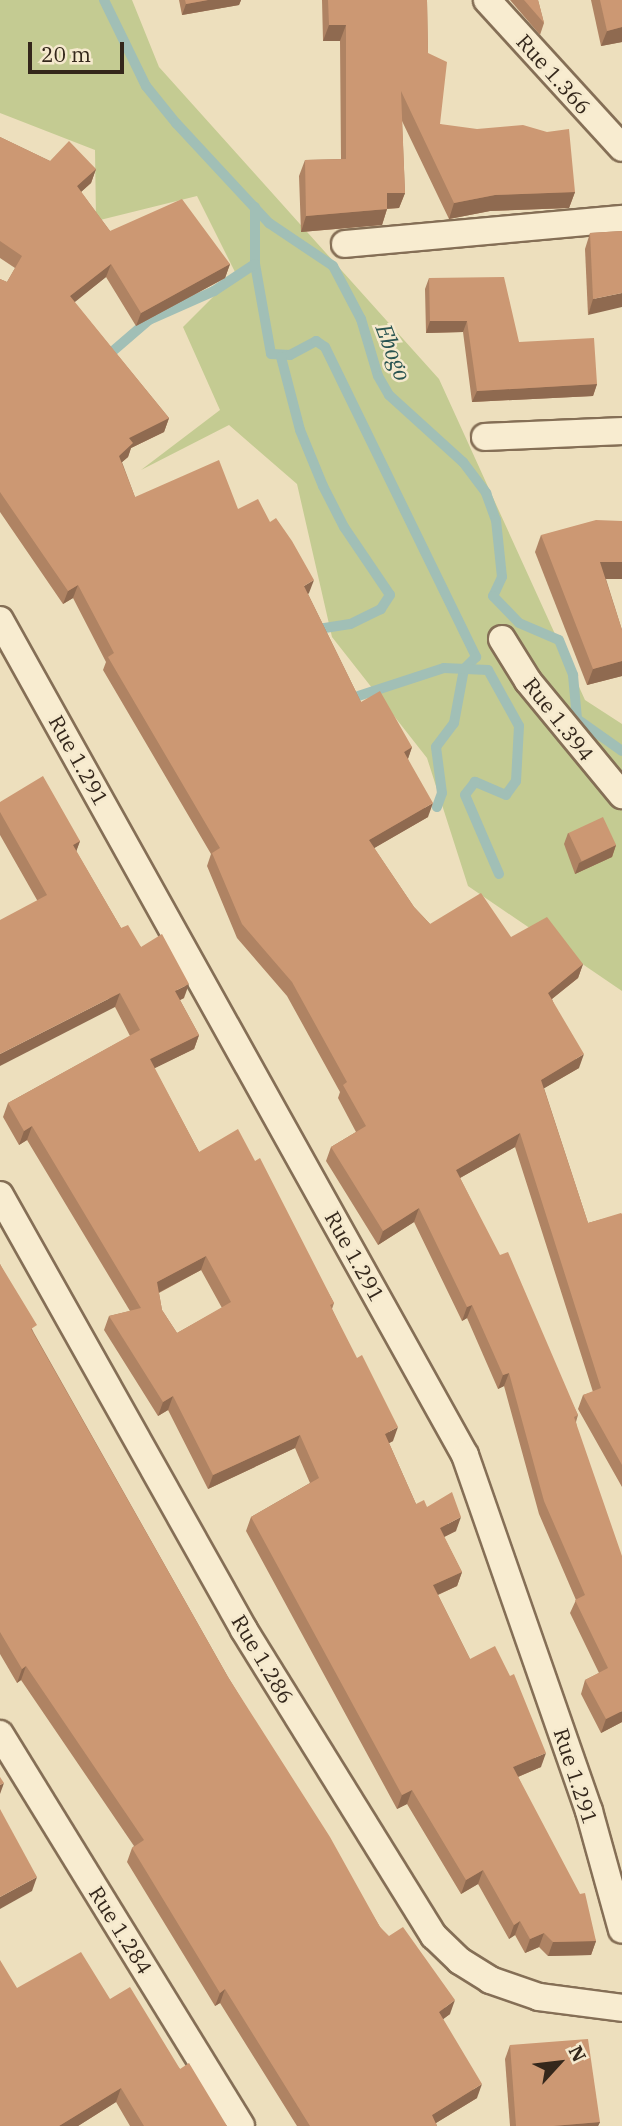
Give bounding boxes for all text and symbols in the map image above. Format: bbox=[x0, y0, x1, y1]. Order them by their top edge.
scale bar bbox=[32, 28, 128, 72]
street label: Rue 1.366 bbox=[511, 29, 597, 119]
text: 20 m bbox=[41, 40, 91, 68]
water label: Ebogo bbox=[371, 320, 417, 384]
street label: Rue 1.394 bbox=[519, 672, 599, 766]
street label: Rue 1.291 bbox=[44, 711, 114, 809]
street label: Rue 1.291 bbox=[320, 1207, 390, 1305]
street label: Rue 1.286 bbox=[227, 1610, 299, 1708]
street label: Rue 1.291 bbox=[549, 1725, 603, 1827]
street label: Rue 1.284 bbox=[84, 1881, 158, 1979]
north arrow bbox=[524, 2028, 594, 2098]
text: N bbox=[564, 2041, 592, 2066]

